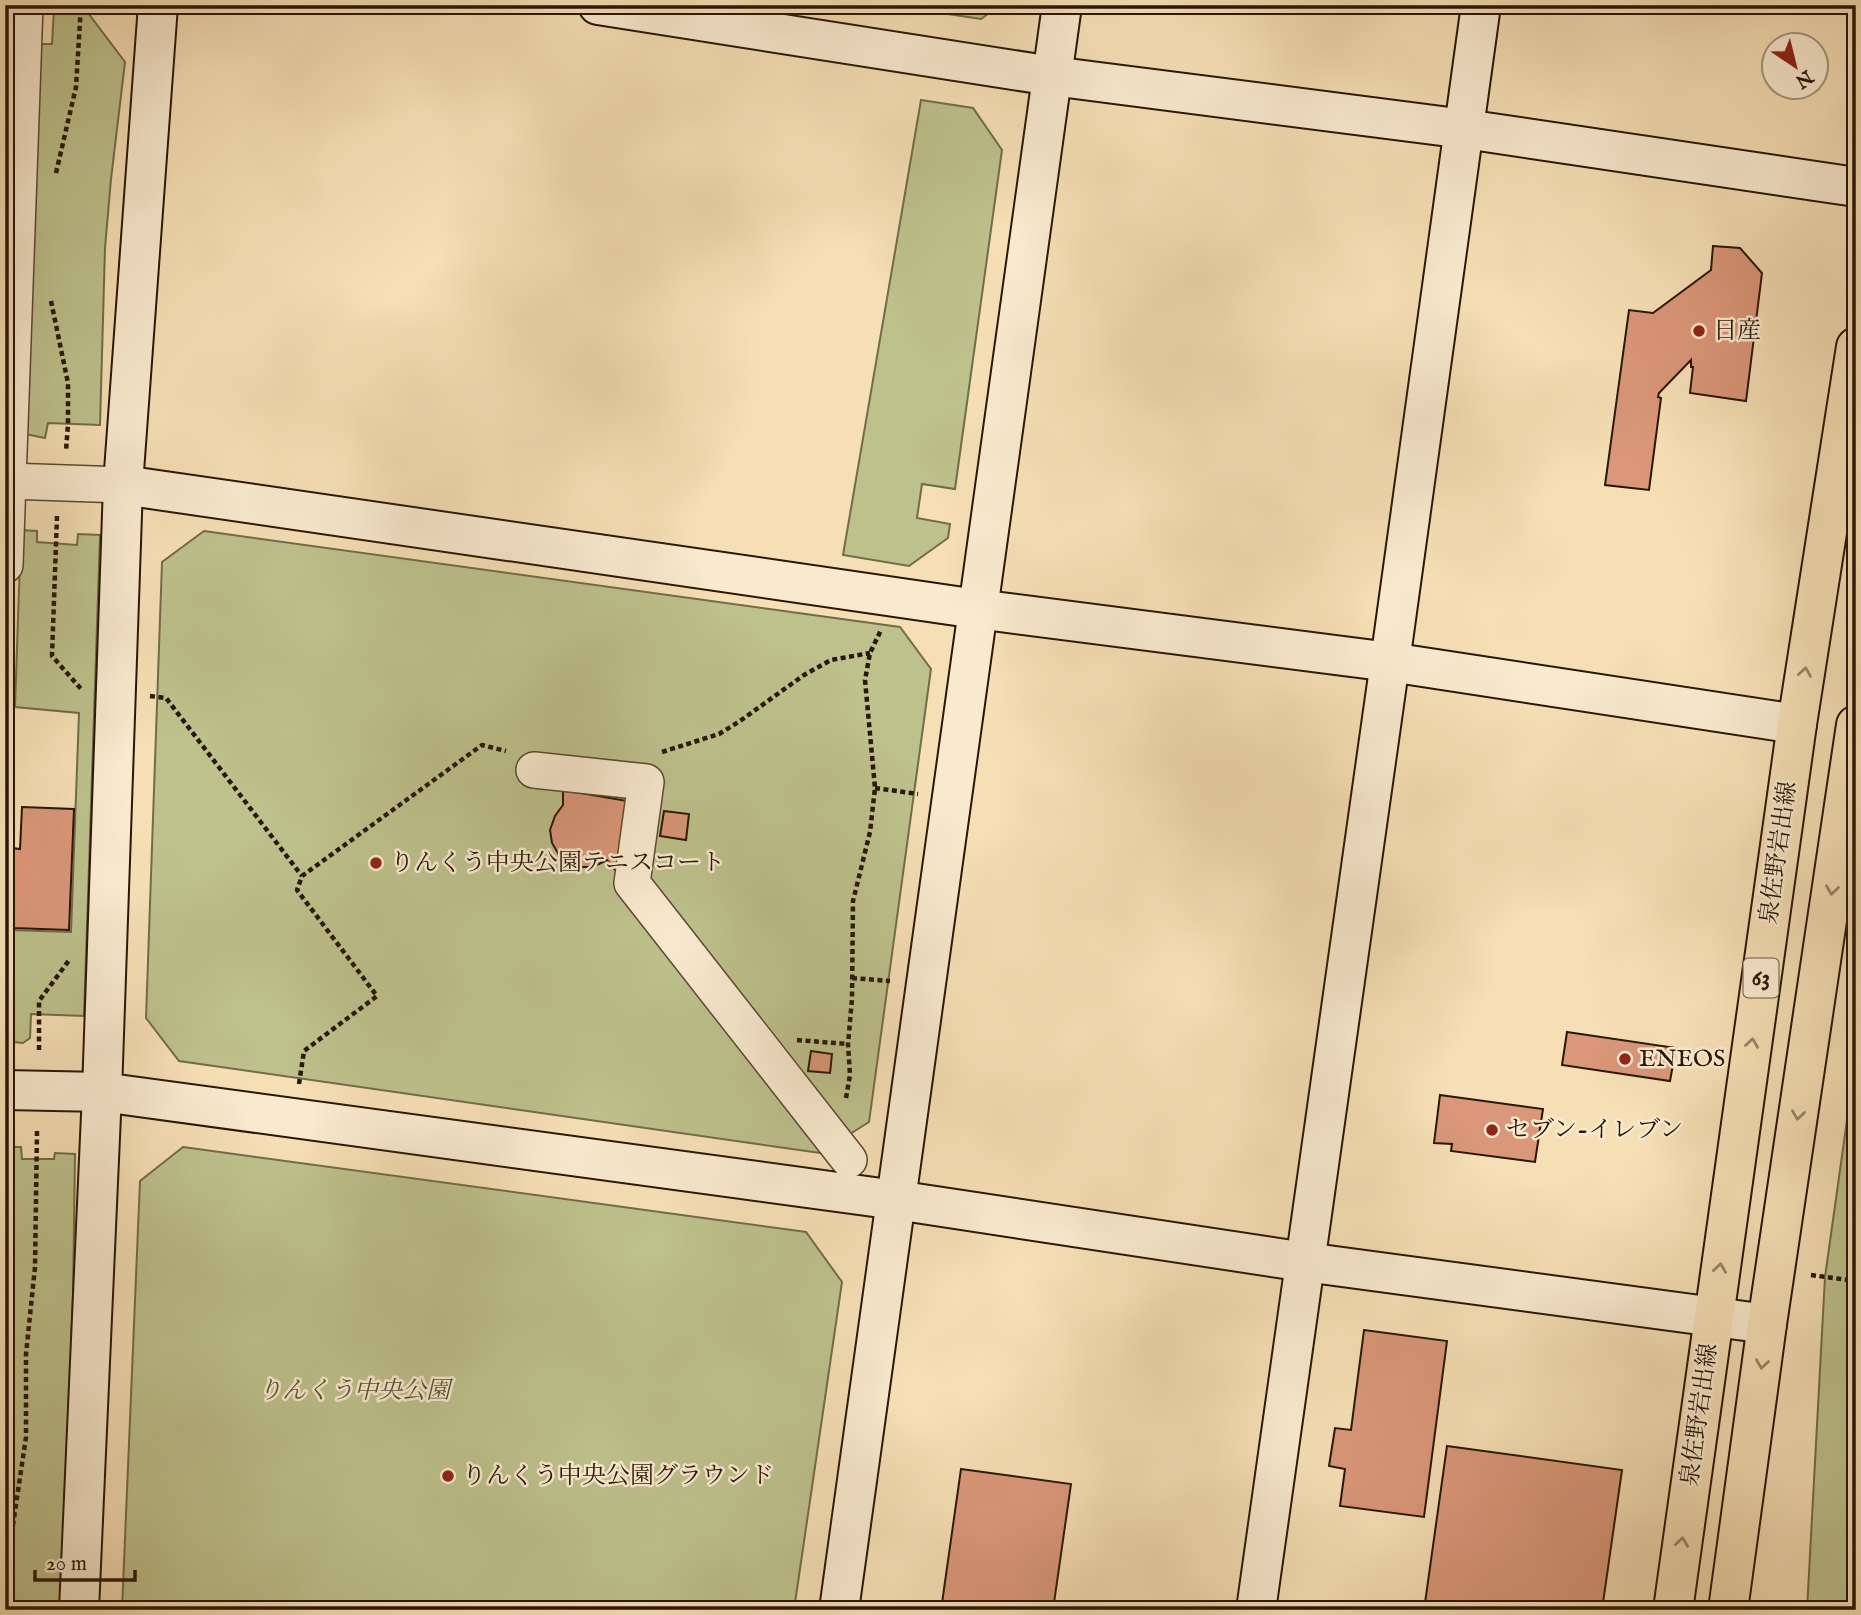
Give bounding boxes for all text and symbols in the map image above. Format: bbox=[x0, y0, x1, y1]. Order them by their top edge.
north arrow bbox=[1759, 32, 1829, 102]
text: N bbox=[1790, 63, 1818, 93]
place label: 日産 bbox=[1713, 316, 1761, 347]
marker: 日産 bbox=[1691, 323, 1707, 339]
one-way arrow bbox=[1798, 666, 1813, 678]
street label: 泉佐野岩出線 bbox=[1754, 780, 1804, 926]
place label: りんくう中央公園テニスコート bbox=[390, 848, 725, 879]
marker: りんくう中央公園テニスコート bbox=[368, 855, 384, 871]
one-way arrow bbox=[1824, 884, 1839, 896]
road number: 63 bbox=[1744, 959, 1778, 998]
one-way arrow bbox=[1744, 1037, 1759, 1049]
place label: ENEOS bbox=[1639, 1044, 1725, 1075]
marker: ENEOS bbox=[1617, 1051, 1633, 1067]
one-way arrow bbox=[1791, 1109, 1806, 1121]
place label: セブン-イレブン bbox=[1506, 1115, 1683, 1146]
marker: セブン-イレブン bbox=[1484, 1122, 1500, 1138]
one-way arrow bbox=[1712, 1262, 1727, 1274]
street label: 泉佐野岩出線 bbox=[1675, 1342, 1725, 1488]
one-way arrow bbox=[1755, 1358, 1770, 1370]
park label: りんくう中央公園 bbox=[258, 1376, 454, 1407]
place label: りんくう中央公園グラウンド bbox=[462, 1461, 774, 1492]
marker: りんくう中央公園グラウンド bbox=[440, 1468, 456, 1484]
one-way arrow bbox=[1674, 1536, 1689, 1548]
scale bar bbox=[35, 1538, 135, 1582]
text: 20 m bbox=[46, 1551, 87, 1578]

